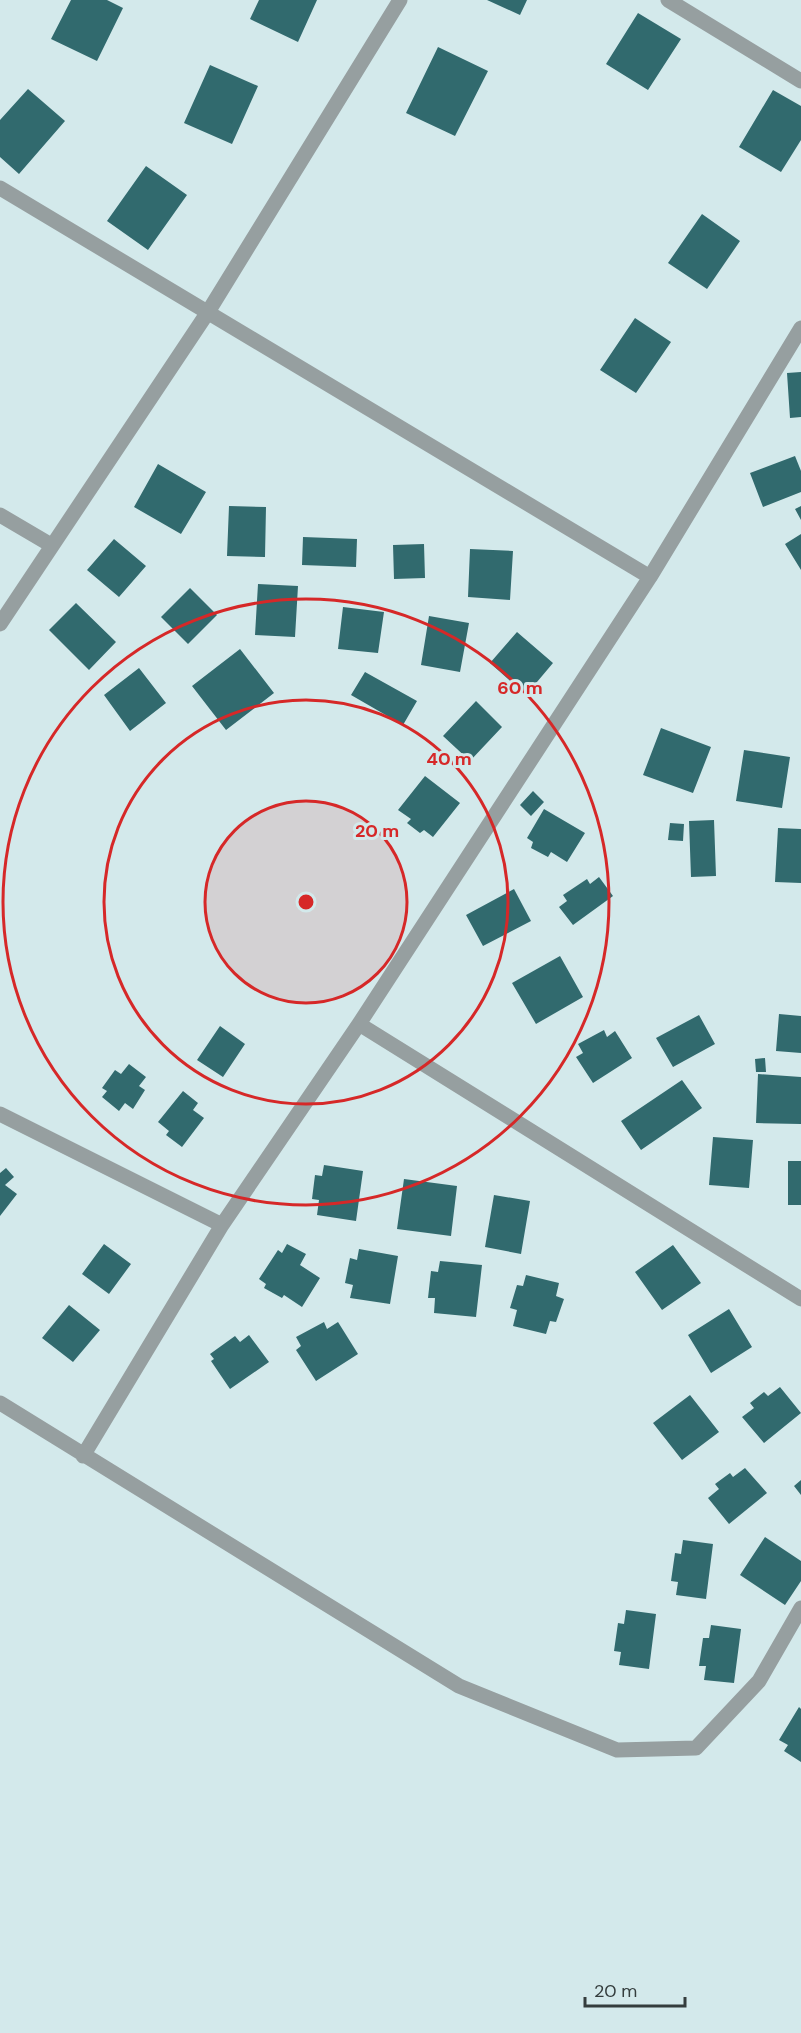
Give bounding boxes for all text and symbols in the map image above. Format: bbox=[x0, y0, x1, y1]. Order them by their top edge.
text: 60 m bbox=[497, 676, 543, 700]
text: 40 m bbox=[426, 747, 472, 771]
text: 20 m bbox=[355, 819, 399, 843]
centre of rings bbox=[296, 892, 316, 912]
scale bar bbox=[585, 1970, 686, 2008]
text: 20 m bbox=[594, 1979, 637, 2003]

